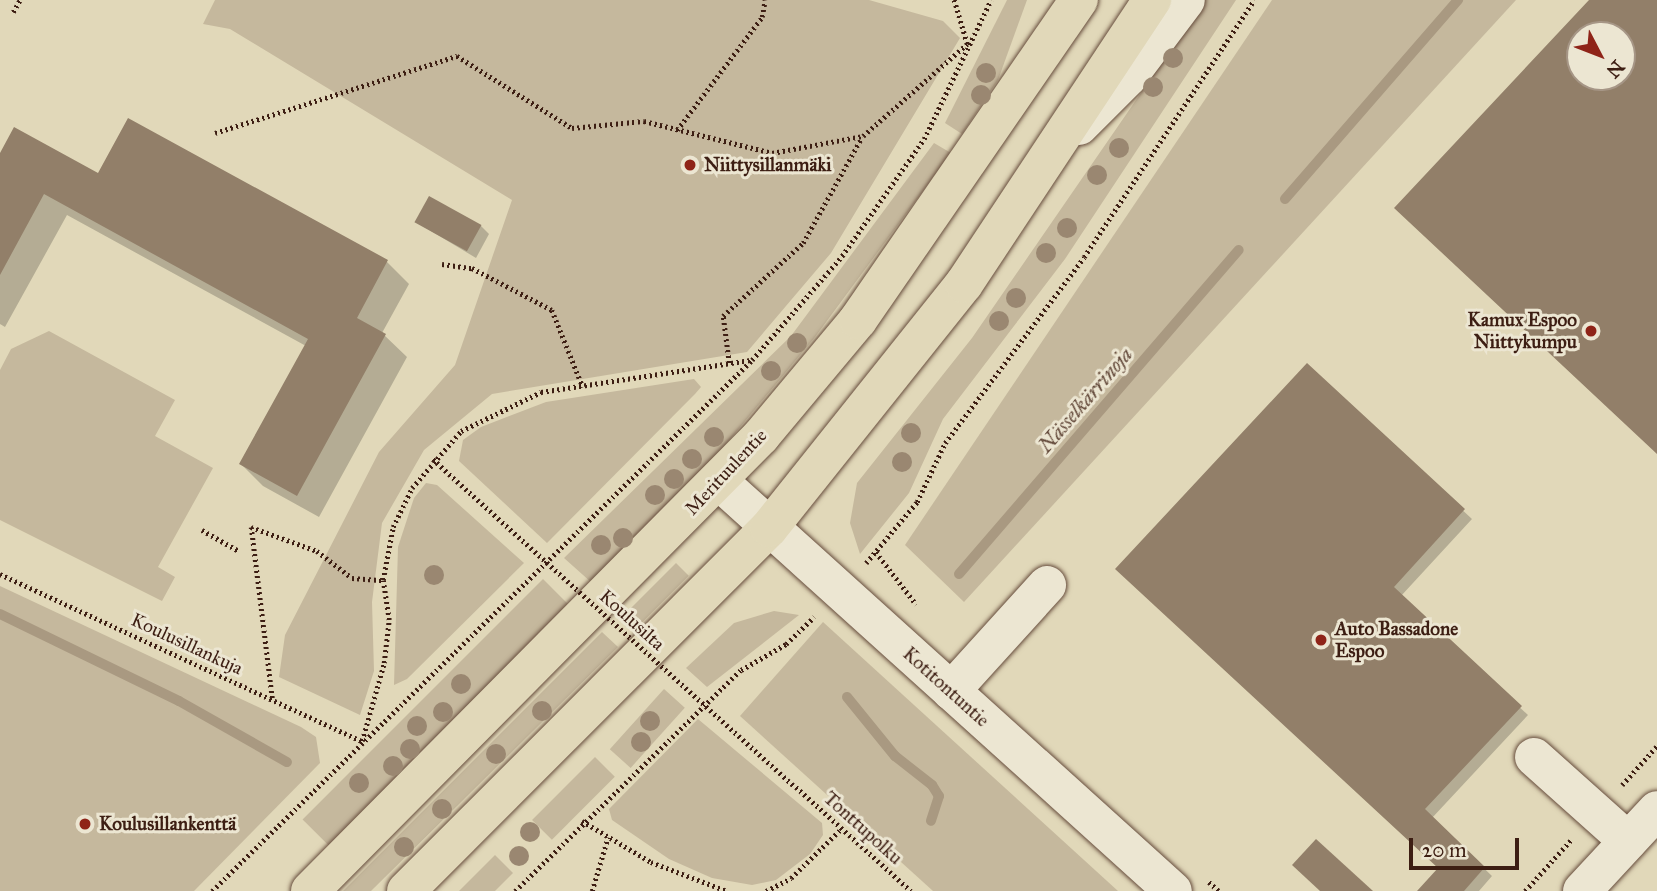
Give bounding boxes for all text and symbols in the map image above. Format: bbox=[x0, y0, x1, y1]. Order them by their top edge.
north arrow bbox=[1566, 21, 1636, 91]
text: N bbox=[1602, 55, 1629, 83]
place label: Niittysillanmäki bbox=[704, 154, 832, 176]
marker: Niittysillanmäki bbox=[682, 157, 698, 173]
place label: Kamux Espoo Niittykumpu bbox=[1467, 309, 1577, 353]
marker: Kamux Espoo Niittykumpu bbox=[1583, 323, 1599, 339]
water label: Nässelkärrinoja bbox=[1032, 342, 1138, 458]
street label: Merituulentie bbox=[680, 424, 772, 520]
street label: Koulusilta bbox=[595, 585, 669, 655]
street label: Koulusillankuja bbox=[128, 608, 246, 680]
place label: Auto Bassadone Espoo bbox=[1335, 618, 1458, 662]
marker: Auto Bassadone Espoo bbox=[1313, 632, 1329, 648]
street label: Kotitontuntie bbox=[898, 642, 994, 732]
street label: Tonttupolku bbox=[819, 787, 907, 869]
place label: Koulusillankenttä bbox=[99, 813, 236, 835]
marker: Koulusillankenttä bbox=[77, 816, 93, 832]
scale bar bbox=[1412, 824, 1522, 868]
text: 20 m bbox=[1422, 837, 1467, 863]

